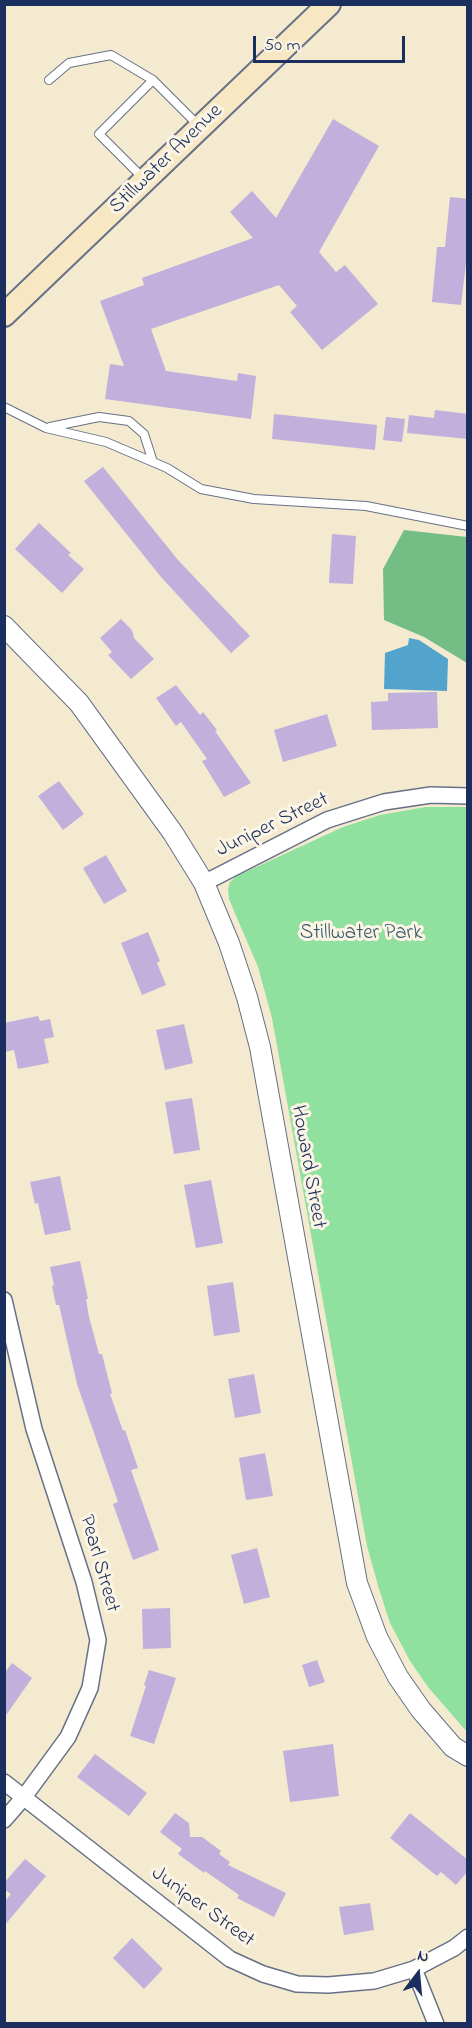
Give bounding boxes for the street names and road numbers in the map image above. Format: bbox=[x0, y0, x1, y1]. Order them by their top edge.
street label: Stillwater Avenue bbox=[105, 100, 229, 220]
street label: Juniper Street bbox=[213, 788, 333, 864]
street label: Howard Street bbox=[284, 1103, 330, 1231]
street label: Pearl Street bbox=[72, 1513, 124, 1615]
street label: Juniper Street bbox=[145, 1862, 259, 1954]

